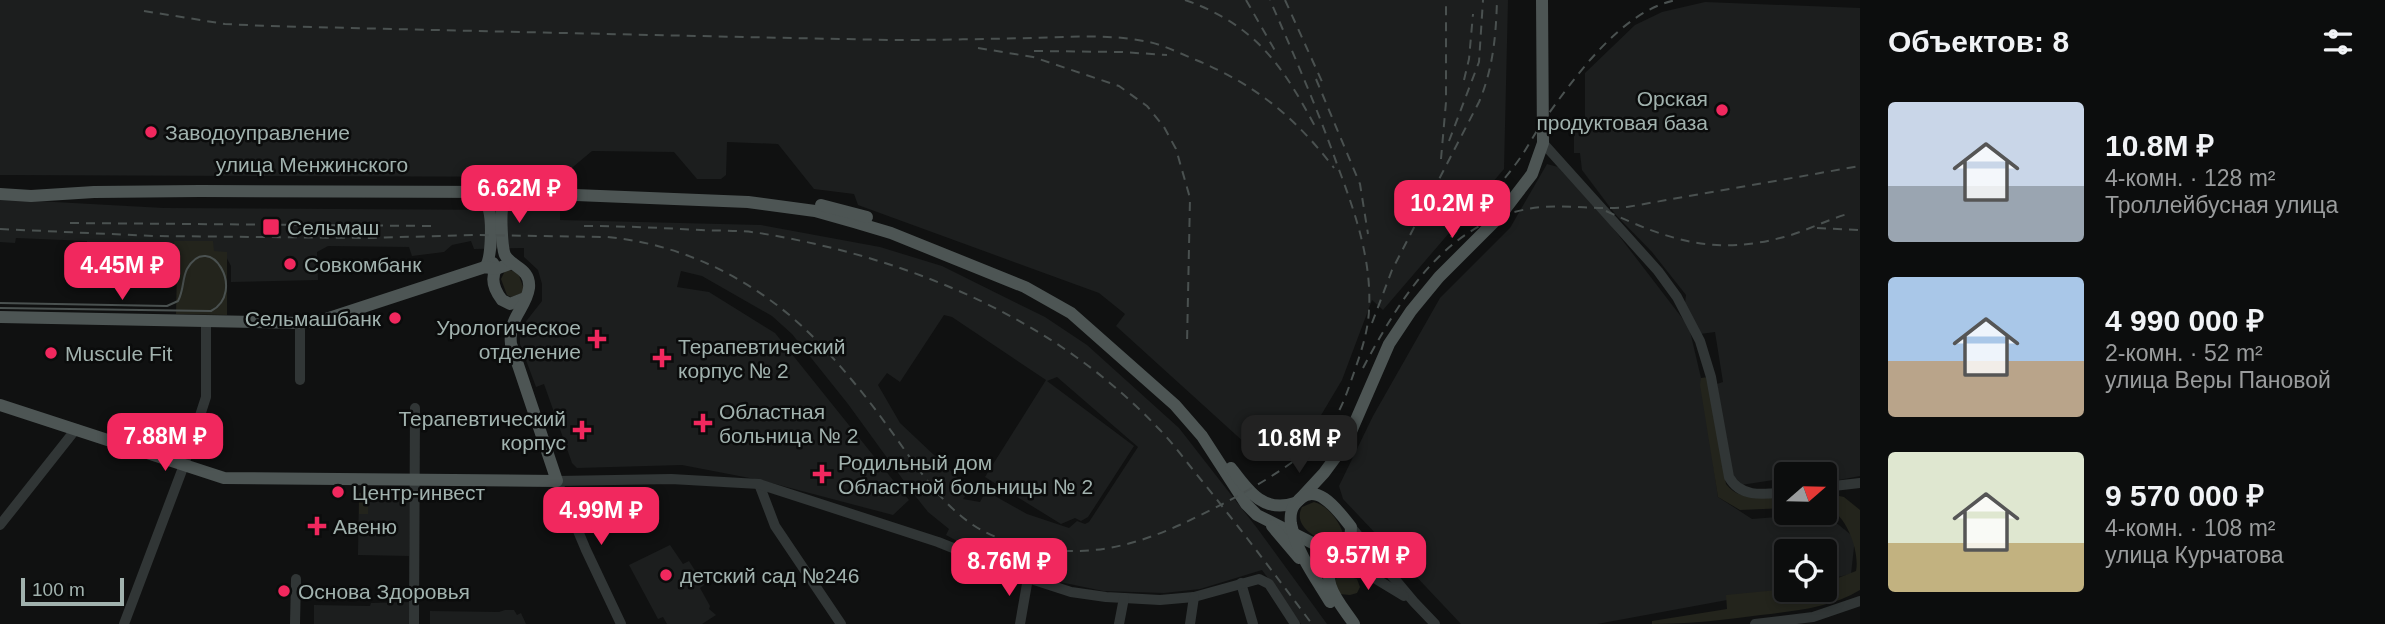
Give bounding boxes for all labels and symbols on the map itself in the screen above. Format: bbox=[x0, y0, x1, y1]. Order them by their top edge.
place label: Орская продуктовая база bbox=[1536, 87, 1708, 134]
marker: Орская продуктовая база bbox=[1714, 102, 1730, 118]
place label: Заводоуправление bbox=[165, 121, 350, 144]
marker: Заводоуправление bbox=[143, 124, 159, 140]
street label: улица Менжинского bbox=[216, 153, 408, 176]
pin: 6.62M ₽ bbox=[454, 166, 584, 225]
pin: 10.2M ₽ bbox=[1387, 180, 1517, 240]
place label: Сельмаш bbox=[287, 216, 379, 239]
marker: Сельмаш bbox=[261, 217, 281, 237]
pin: 4.45M ₽ bbox=[57, 243, 187, 302]
place label: Совкомбанк bbox=[304, 253, 422, 276]
marker: Совкомбанк bbox=[282, 256, 298, 272]
place label: Сельмашбанк bbox=[245, 307, 382, 330]
marker: Сельмашбанк bbox=[387, 310, 403, 326]
place label: Урологическое отделение bbox=[436, 316, 581, 363]
marker: Урологическое отделение bbox=[587, 329, 607, 349]
place label: Терапевтический корпус № 2 bbox=[678, 335, 846, 382]
place label: Muscule Fit bbox=[65, 342, 173, 365]
marker: Muscule Fit bbox=[43, 345, 59, 361]
marker: Терапевтический корпус № 2 bbox=[652, 348, 672, 368]
place label: Областная больница № 2 bbox=[719, 400, 858, 447]
place label: Терапевтический корпус bbox=[398, 407, 566, 454]
marker: Областная больница № 2 bbox=[693, 413, 713, 433]
pin: 7.88M ₽ bbox=[100, 414, 230, 473]
pin: 10.8M ₽ bbox=[1234, 416, 1364, 475]
marker: Терапевтический корпус bbox=[572, 420, 592, 440]
place label: Родильный дом Областной больницы № 2 bbox=[838, 451, 1093, 498]
north arrow bbox=[1774, 462, 1838, 525]
marker: Родильный дом Областной больницы № 2 bbox=[812, 464, 832, 484]
place label: Центр-инвест bbox=[352, 481, 486, 504]
marker: Центр-инвест bbox=[330, 484, 346, 500]
pin: 4.99M ₽ bbox=[536, 488, 666, 547]
place label: Авеню bbox=[333, 515, 397, 538]
marker: Авеню bbox=[307, 516, 327, 536]
pin: 9.57M ₽ bbox=[1303, 532, 1433, 592]
pin: 8.76M ₽ bbox=[944, 538, 1074, 598]
place label: детский сад №246 bbox=[680, 564, 859, 587]
marker: детский сад №246 bbox=[658, 567, 674, 583]
scale bar bbox=[21, 575, 124, 607]
place label: Основа Здоровья bbox=[298, 580, 470, 603]
marker: Основа Здоровья bbox=[276, 583, 292, 599]

